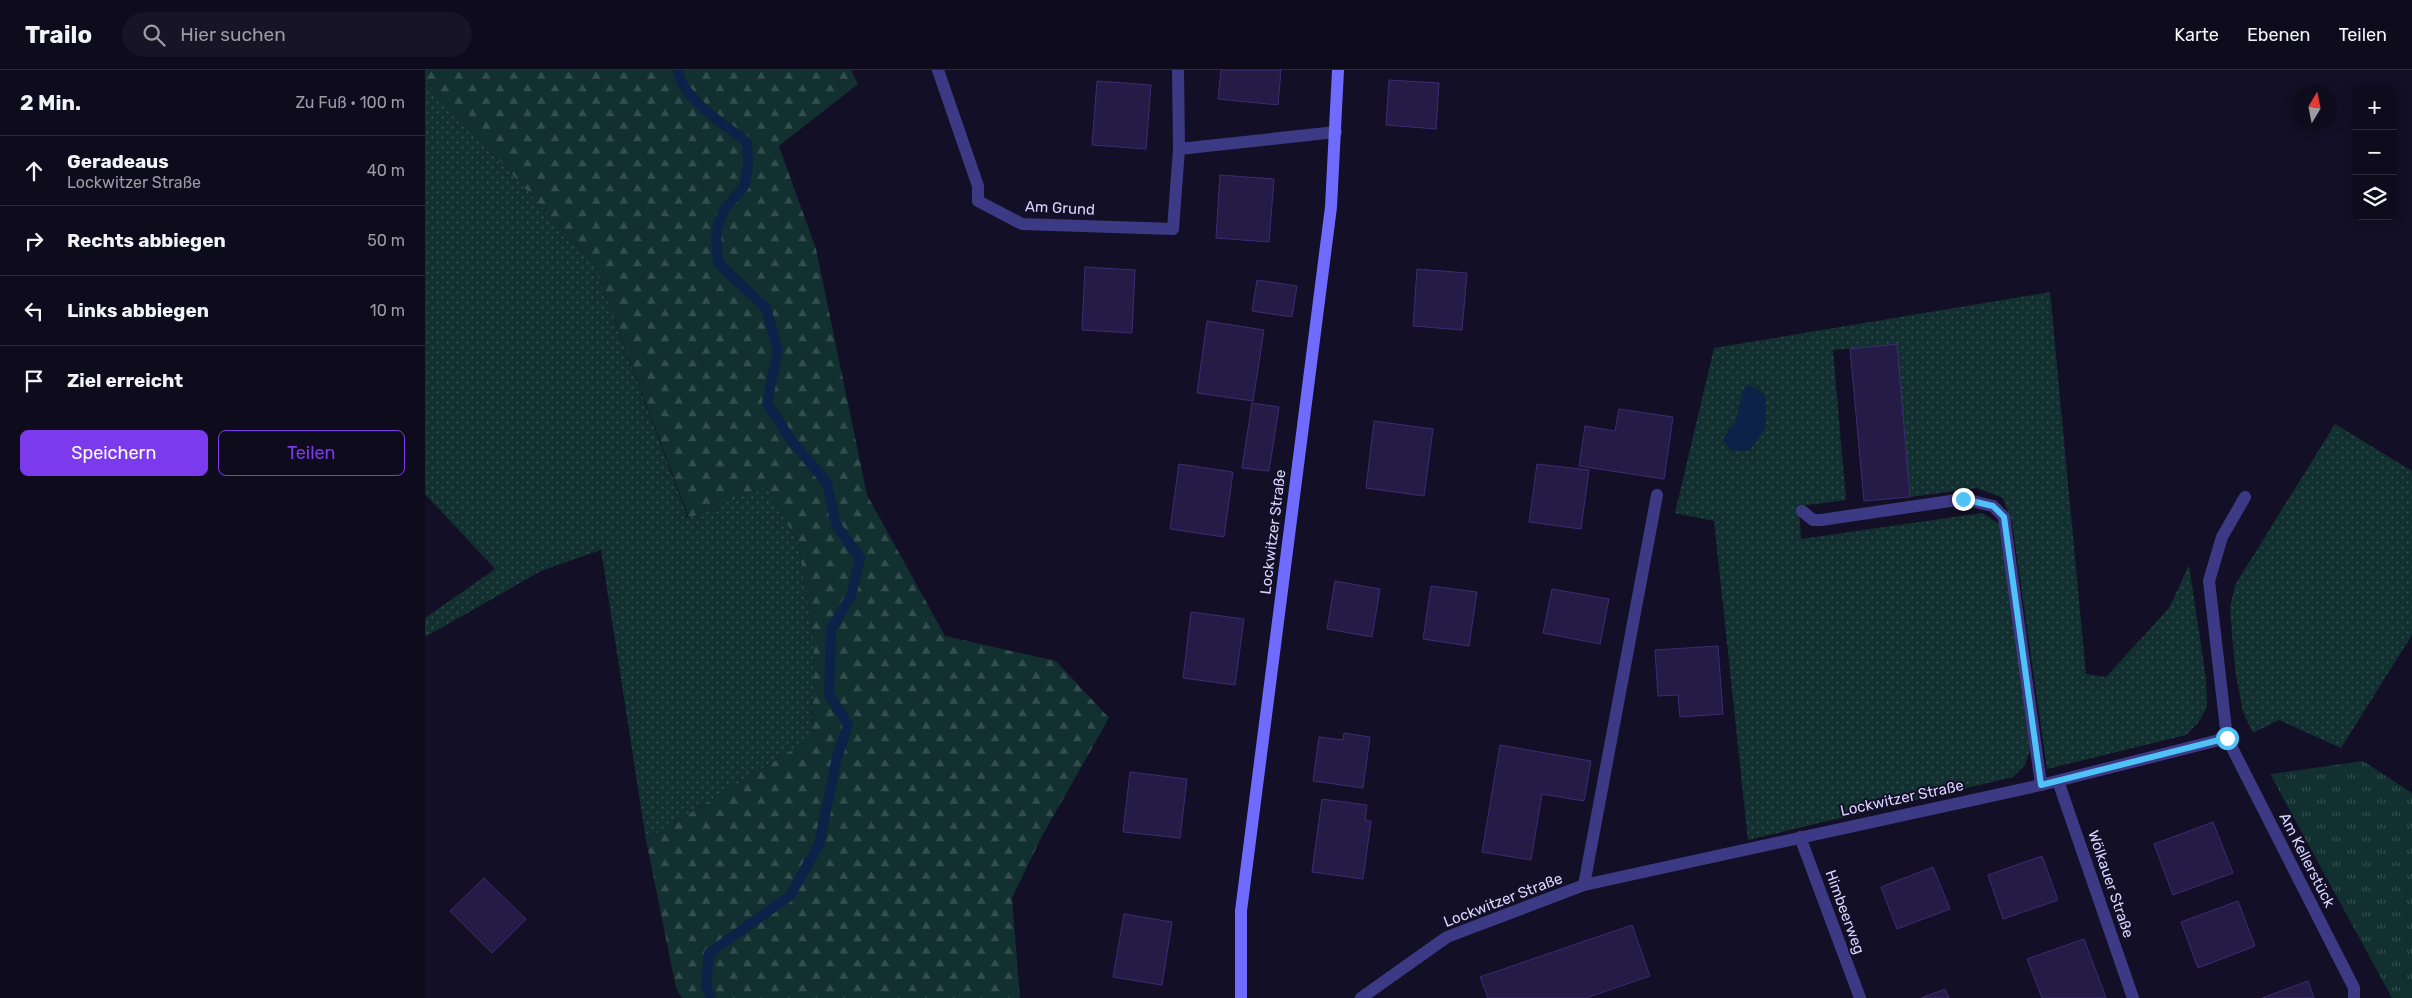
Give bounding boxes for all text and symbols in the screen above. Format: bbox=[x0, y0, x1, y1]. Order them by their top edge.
search box bbox=[122, 12, 472, 57]
text: Trailo bbox=[25, 21, 92, 49]
icon: search bbox=[140, 21, 168, 49]
text: Hier suchen bbox=[180, 23, 286, 46]
text: Karte bbox=[2174, 24, 2219, 46]
text: Ebenen bbox=[2247, 24, 2311, 46]
text: Teilen bbox=[2339, 24, 2387, 46]
north arrow bbox=[2292, 85, 2337, 130]
map controls bbox=[2352, 85, 2397, 220]
button: + bbox=[2352, 85, 2397, 130]
text: 2 Min. bbox=[20, 90, 81, 115]
text: Zu Fuß · 100 m bbox=[295, 93, 405, 112]
button: − bbox=[2352, 130, 2397, 175]
text: Geradeaus bbox=[67, 150, 169, 173]
icon: ahead bbox=[20, 157, 48, 185]
text: 40 m bbox=[367, 161, 405, 180]
text: Lockwitzer Straße bbox=[67, 173, 201, 192]
button: layers bbox=[2352, 175, 2397, 220]
street label: Am Grund bbox=[1025, 197, 1095, 219]
icon: right bbox=[20, 227, 48, 255]
text: Rechts abbiegen bbox=[67, 229, 226, 252]
text: 50 m bbox=[367, 231, 405, 250]
icon: left bbox=[20, 297, 48, 325]
text: Links abbiegen bbox=[67, 299, 209, 322]
text: 10 m bbox=[370, 301, 405, 320]
icon: arrive bbox=[20, 367, 48, 395]
text: Ziel erreicht bbox=[67, 369, 183, 392]
button: Speichern bbox=[20, 430, 208, 476]
button: Teilen bbox=[218, 430, 405, 476]
street label: Lockwitzer Straße bbox=[1256, 469, 1290, 595]
route end bbox=[1952, 488, 1975, 511]
route start bbox=[2216, 727, 2239, 750]
street label: Lockwitzer Straße bbox=[1839, 776, 1965, 820]
street label: Am Kellerstück bbox=[2275, 810, 2339, 911]
street label: Wölkauer Straße bbox=[2084, 828, 2138, 940]
street label: Himbeerweg bbox=[1821, 867, 1869, 957]
street label: Lockwitzer Straße bbox=[1441, 869, 1565, 931]

